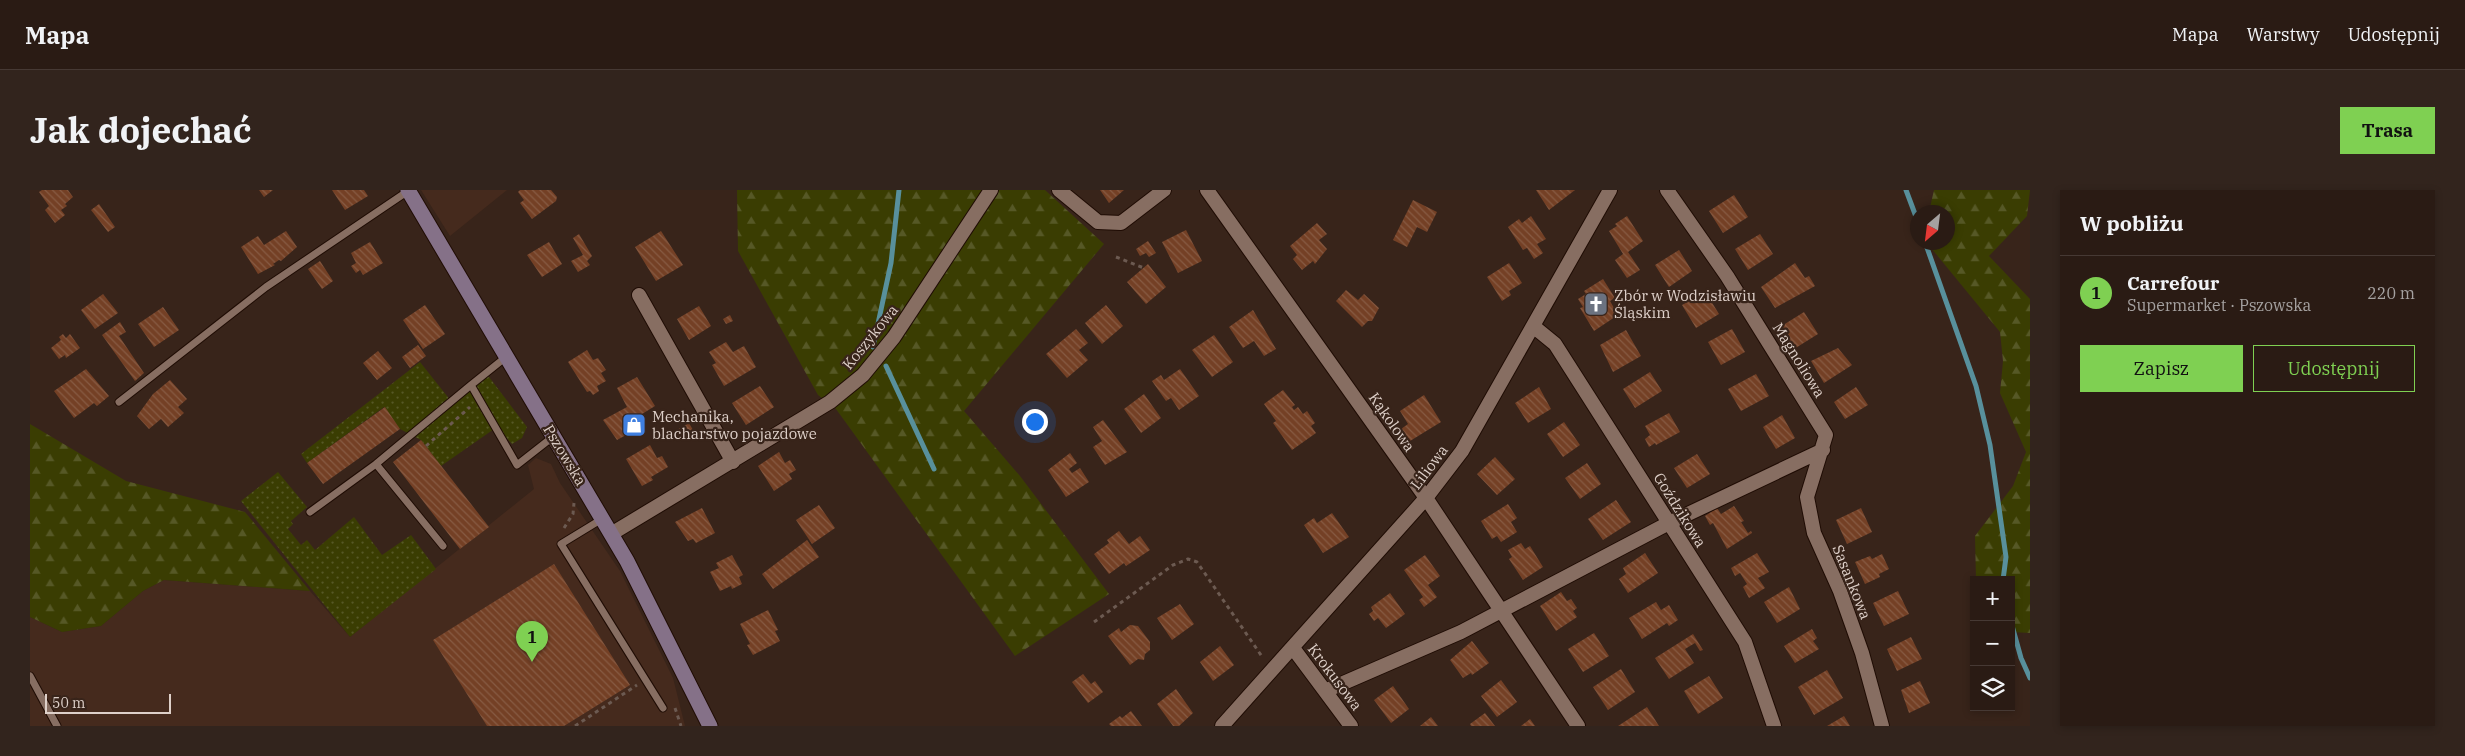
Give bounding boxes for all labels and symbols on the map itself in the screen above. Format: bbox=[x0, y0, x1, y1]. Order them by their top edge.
north arrow bbox=[1910, 205, 1955, 250]
place label: Zbór w Wodzisławiu Śląskim bbox=[1614, 286, 1756, 322]
church icon: Zbór w Wodzisławiu Śląskim bbox=[1583, 291, 1609, 317]
street label: Koszykowa bbox=[838, 301, 902, 373]
street label: Magnoliowa bbox=[1768, 319, 1830, 401]
street label: Kąkolowa bbox=[1365, 389, 1419, 455]
place label: Mechanika, blacharstwo pojazdowe bbox=[652, 407, 817, 443]
your location bbox=[1022, 409, 1048, 435]
shop icon: Mechanika, blacharstwo pojazdowe bbox=[621, 412, 647, 438]
street label: Pszowska bbox=[539, 421, 591, 489]
street label: Liliowa bbox=[1406, 441, 1452, 493]
street label: Goździkowa bbox=[1650, 469, 1710, 551]
street label: Sasankowa bbox=[1828, 542, 1876, 622]
pin: 1 bbox=[516, 621, 548, 662]
street label: Krokusowa bbox=[1304, 640, 1366, 714]
scale bar bbox=[45, 691, 171, 714]

